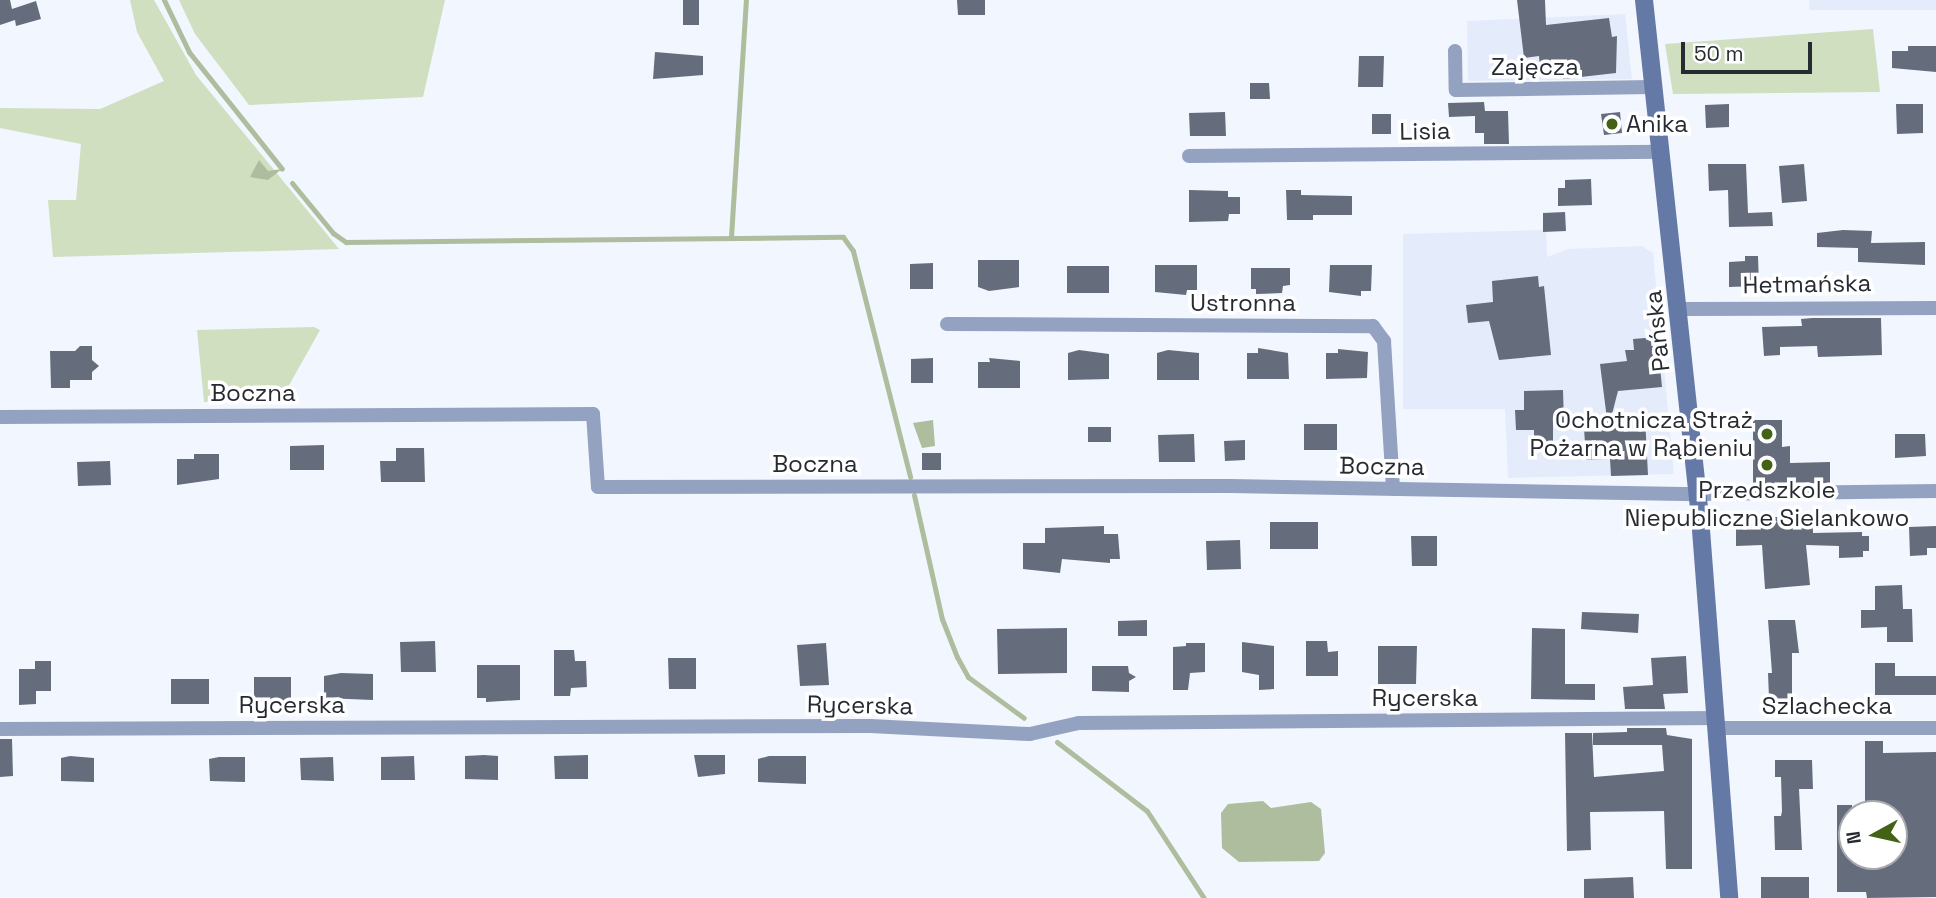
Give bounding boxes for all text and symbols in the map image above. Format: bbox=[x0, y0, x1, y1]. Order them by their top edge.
scale bar bbox=[1684, 28, 1815, 72]
text: 50 m bbox=[1694, 40, 1744, 67]
street label: Zajęcza bbox=[1491, 53, 1579, 81]
place label: Anika bbox=[1626, 110, 1688, 138]
street label: Lisia bbox=[1399, 116, 1451, 146]
marker: Anika bbox=[1604, 116, 1620, 132]
street label: Hetmańska bbox=[1742, 268, 1872, 300]
street label: Ustronna bbox=[1190, 289, 1296, 317]
street label: Pańska bbox=[1638, 289, 1676, 373]
street label: Boczna bbox=[210, 379, 296, 407]
place label: Ochotnicza Straż Pożarna w Rąbieniu bbox=[1529, 406, 1753, 462]
marker: Ochotnicza Straż Pożarna w Rąbieniu bbox=[1759, 426, 1775, 442]
street label: Boczna bbox=[772, 450, 858, 478]
street label: Boczna bbox=[1339, 451, 1425, 481]
marker: Przedszkole Niepubliczne Sielankowo bbox=[1759, 457, 1775, 473]
place label: Przedszkole Niepubliczne Sielankowo bbox=[1625, 476, 1909, 532]
street label: Rycerska bbox=[1372, 684, 1478, 712]
street label: Rycerska bbox=[807, 690, 913, 720]
street label: Rycerska bbox=[239, 691, 345, 719]
street label: Szlachecka bbox=[1762, 692, 1892, 720]
north arrow bbox=[1838, 800, 1908, 870]
text: N bbox=[1840, 830, 1867, 846]

